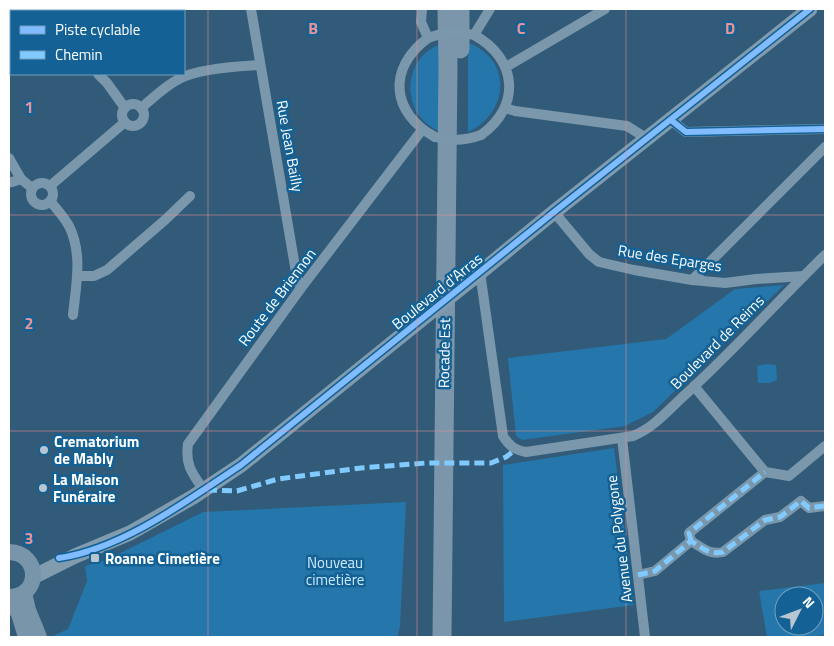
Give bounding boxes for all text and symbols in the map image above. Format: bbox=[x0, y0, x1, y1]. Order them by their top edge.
legend bbox=[10, 10, 185, 75]
text: B bbox=[308, 16, 318, 40]
text: C bbox=[517, 16, 526, 40]
text: D bbox=[725, 16, 735, 40]
text: Piste cyclable bbox=[55, 18, 140, 41]
text: Chemin bbox=[55, 43, 103, 66]
text: 1 bbox=[25, 95, 33, 119]
street label: Rue Jean Bailly bbox=[271, 98, 309, 194]
street label: Rue des Eparges bbox=[616, 238, 724, 278]
street label: Route de Briennon bbox=[233, 243, 321, 351]
street label: Boulevard d'Arras bbox=[387, 247, 487, 335]
street label: Boulevard de Reims bbox=[665, 290, 769, 394]
text: 2 bbox=[25, 311, 33, 335]
street label: Rocade Est bbox=[432, 317, 456, 388]
place label: Crematorium de Mably bbox=[54, 430, 139, 470]
marker: Crematorium de Mably bbox=[38, 444, 50, 456]
place label: La Maison Funéraire bbox=[53, 468, 119, 508]
street label: Avenue du Polygone bbox=[600, 474, 638, 604]
marker: La Maison Funéraire bbox=[37, 482, 49, 494]
text: 3 bbox=[25, 526, 33, 550]
place label: Roanne Cimetière bbox=[105, 547, 220, 570]
park label: Nouveau cimetière bbox=[306, 551, 364, 591]
marker: Roanne Cimetière bbox=[89, 552, 101, 564]
north arrow bbox=[774, 586, 824, 636]
text: N bbox=[798, 591, 820, 613]

